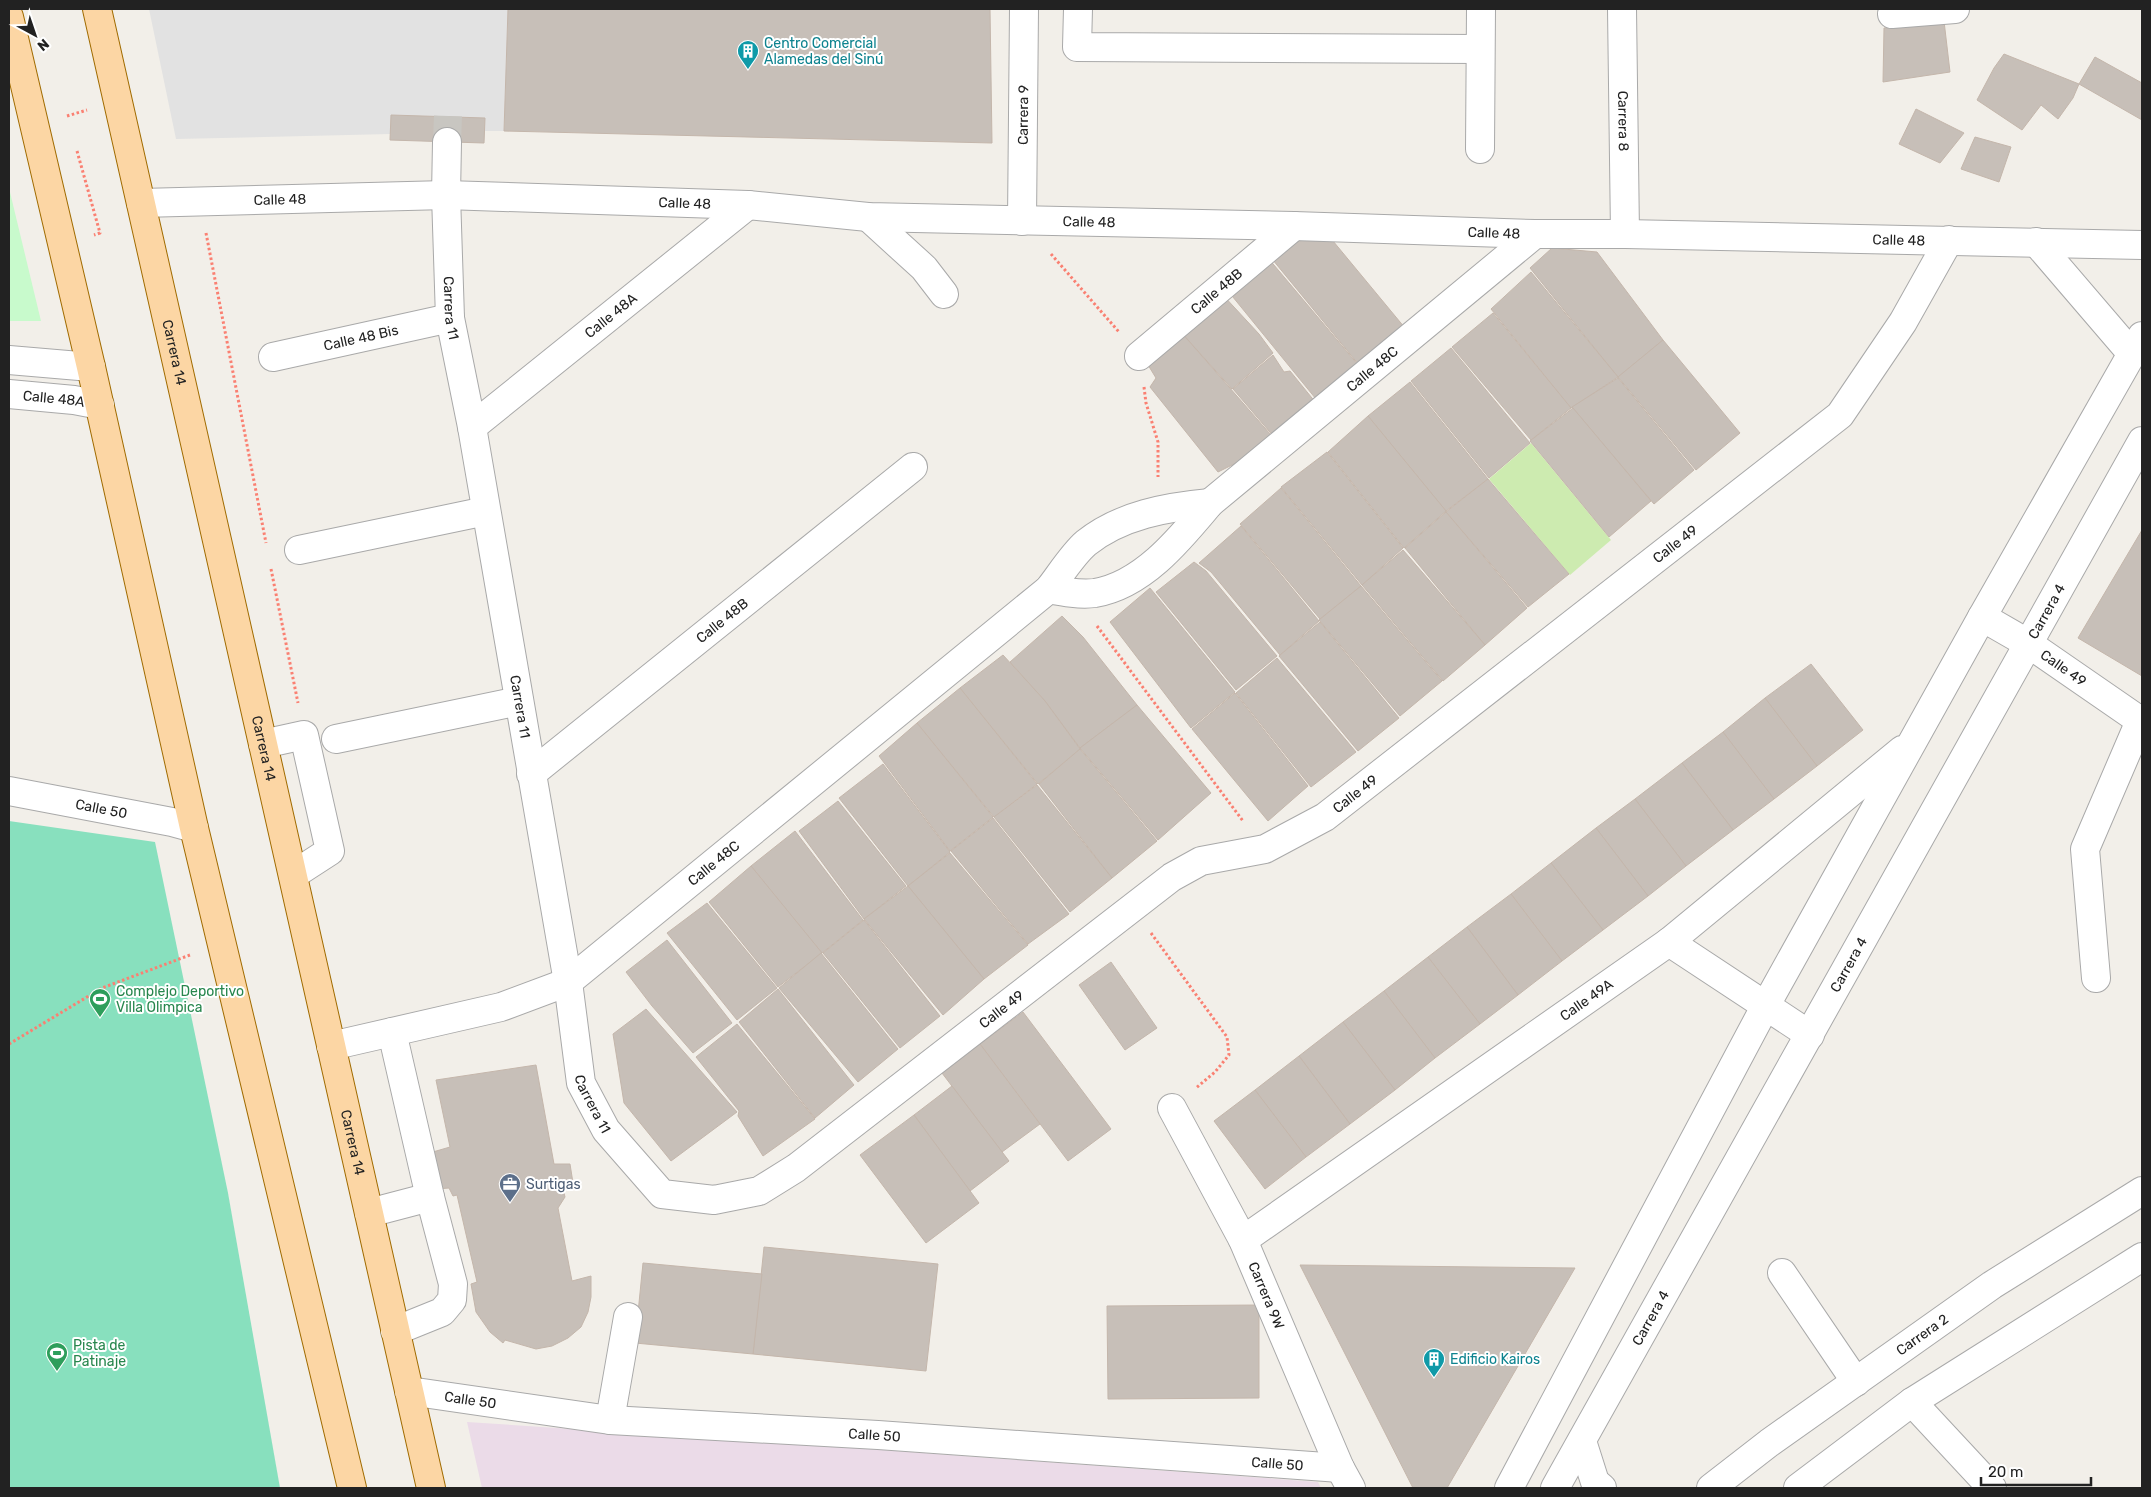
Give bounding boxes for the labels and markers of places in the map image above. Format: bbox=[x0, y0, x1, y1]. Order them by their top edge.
place label: Centro Comercial Alamedas del Sinú bbox=[764, 35, 883, 68]
building icon: Centro Comercial Alamedas del Sinú bbox=[736, 39, 760, 70]
place label: Complejo Deportivo Villa Olimpica bbox=[116, 983, 244, 1016]
sports icon: Complejo Deportivo Villa Olimpica bbox=[88, 987, 112, 1018]
office icon: Surtigas bbox=[498, 1172, 522, 1203]
place label: Surtigas bbox=[526, 1176, 581, 1193]
place label: Pista de Patinaje bbox=[73, 1337, 126, 1370]
sports icon: Pista de Patinaje bbox=[45, 1341, 69, 1372]
building icon: Edificio Kairos bbox=[1422, 1347, 1446, 1378]
place label: Edificio Kairos bbox=[1450, 1351, 1540, 1368]

